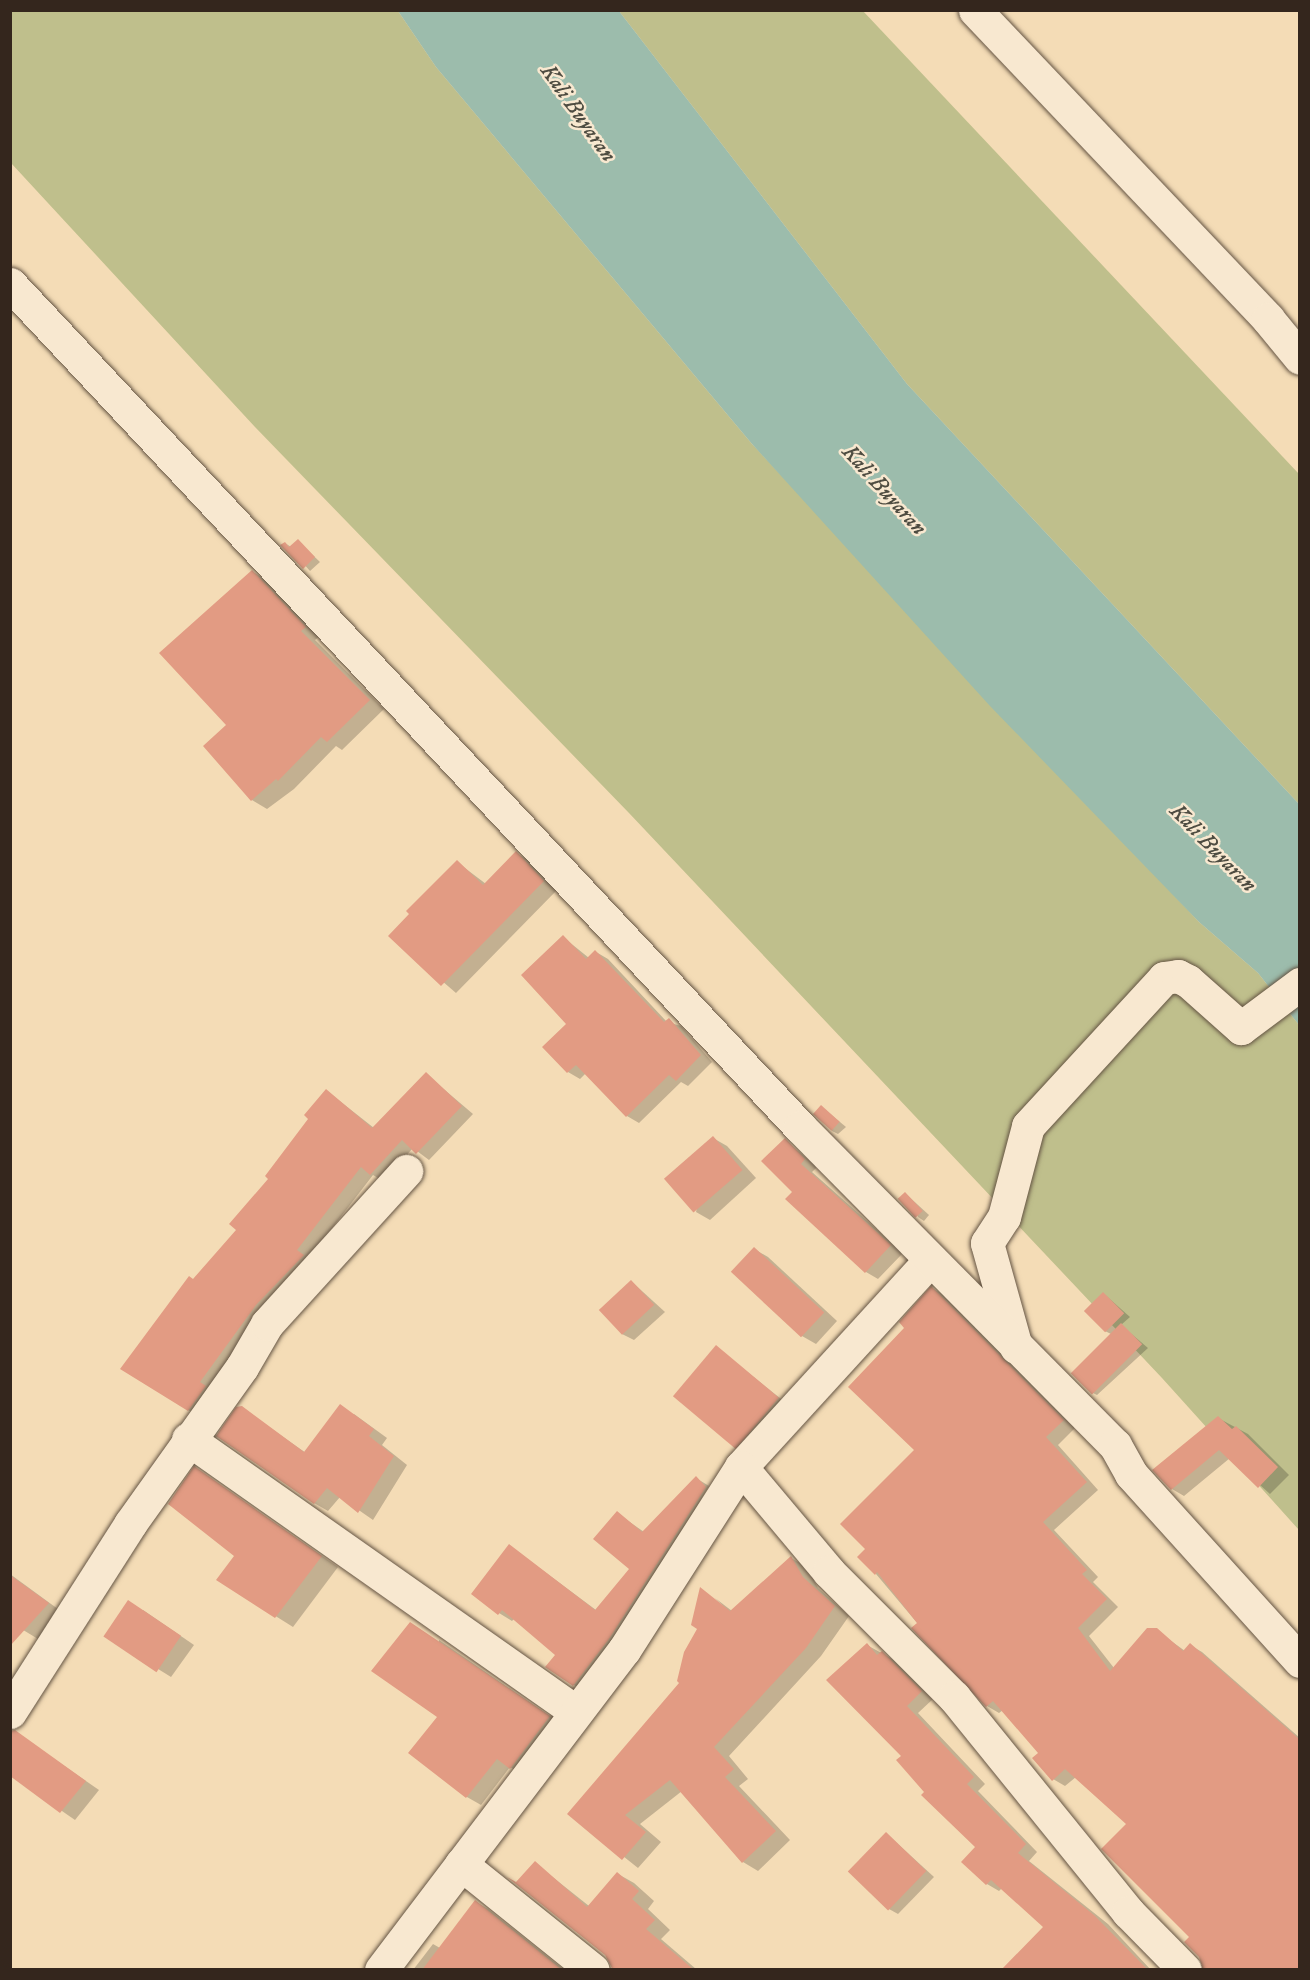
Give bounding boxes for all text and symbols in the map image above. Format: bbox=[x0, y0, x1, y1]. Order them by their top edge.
water label: Kali Buyaran bbox=[535, 59, 621, 167]
water label: Kali Buyaran bbox=[836, 439, 932, 541]
water label: Kali Buyaran bbox=[1164, 798, 1262, 898]

